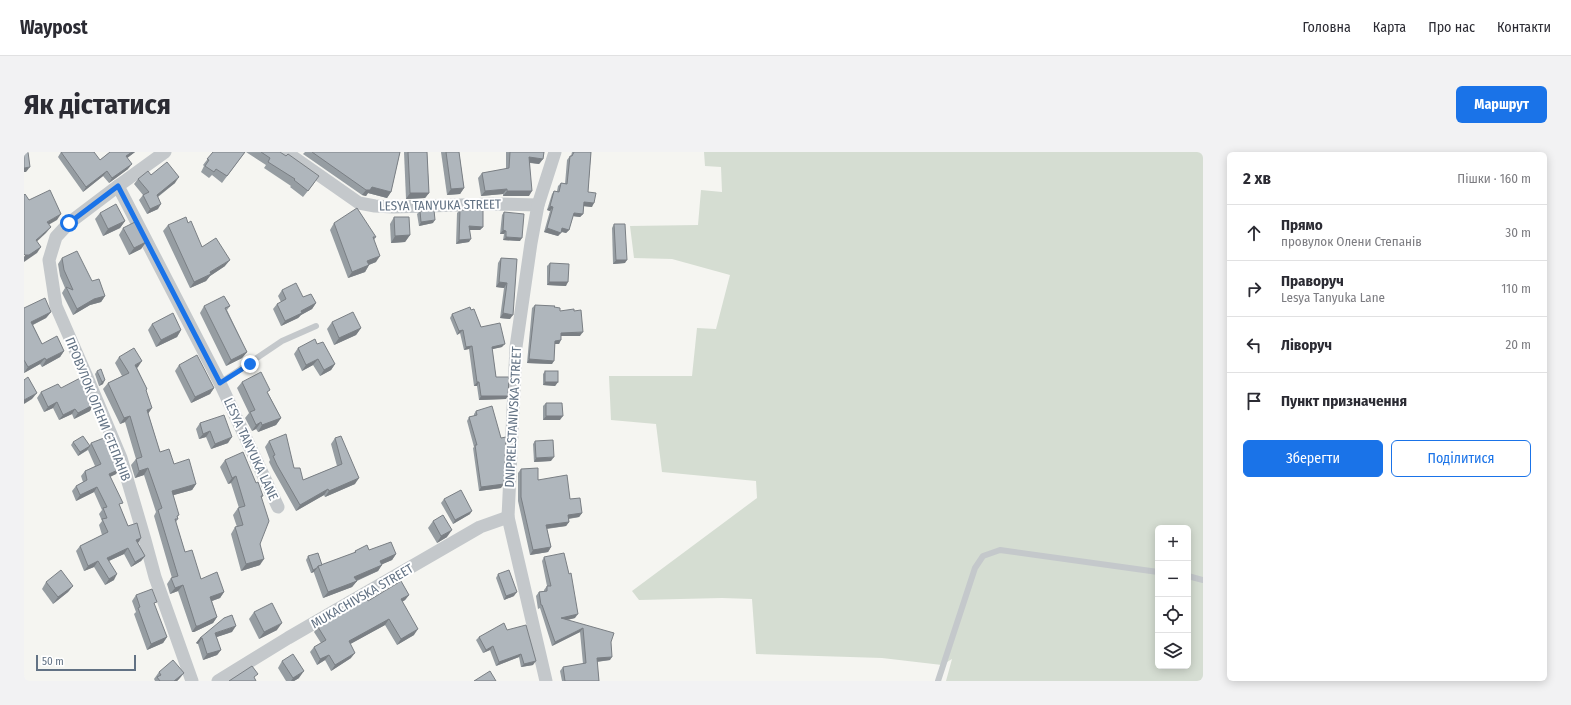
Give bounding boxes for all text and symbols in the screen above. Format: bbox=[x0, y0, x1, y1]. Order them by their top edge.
text: Waypost bbox=[20, 16, 88, 39]
text: Головна bbox=[1303, 19, 1351, 36]
text: Карта bbox=[1373, 19, 1406, 36]
text: Про нас bbox=[1428, 19, 1475, 36]
text: Контакти bbox=[1497, 19, 1551, 36]
button: Маршрут bbox=[1456, 86, 1547, 123]
text: Як дістатися bbox=[24, 88, 171, 121]
text: 2 хв bbox=[1243, 168, 1271, 189]
text: Пішки · 160 m bbox=[1457, 171, 1531, 186]
street label: LESYA TANYUKA STREET bbox=[379, 196, 501, 214]
route start bbox=[60, 214, 78, 232]
text: Прямо bbox=[1281, 216, 1323, 234]
icon: ahead bbox=[1243, 222, 1265, 244]
text: 30 m bbox=[1505, 225, 1531, 240]
text: провулок Олени Степанів bbox=[1281, 234, 1422, 249]
text: Праворуч bbox=[1281, 272, 1344, 290]
icon: right bbox=[1243, 278, 1265, 300]
text: 110 m bbox=[1501, 281, 1531, 296]
text: Lesya Tanyuka Lane bbox=[1281, 290, 1385, 305]
icon: left bbox=[1243, 334, 1265, 356]
street label: ПРОВУЛОК ОЛЕНИ СТЕПАНІВ bbox=[62, 335, 134, 483]
text: Ліворуч bbox=[1281, 336, 1332, 354]
text: 20 m bbox=[1505, 337, 1531, 352]
street label: DNIPRELSTANIVSKA STREET bbox=[502, 346, 524, 488]
route end bbox=[241, 355, 259, 373]
icon: arrive bbox=[1243, 390, 1265, 412]
text: Пункт призначення bbox=[1281, 392, 1407, 410]
street label: LESYA TANYUKA LANE bbox=[221, 395, 281, 503]
button: Зберегти bbox=[1243, 440, 1383, 477]
button: Поділитися bbox=[1391, 440, 1531, 477]
map controls bbox=[1155, 525, 1191, 669]
button: + bbox=[1155, 525, 1191, 561]
street label: MUKACHIVSKA STREET bbox=[308, 561, 416, 631]
button: − bbox=[1155, 561, 1191, 597]
button: locate bbox=[1155, 597, 1191, 633]
button: layers bbox=[1155, 633, 1191, 669]
scale bar bbox=[36, 653, 136, 672]
text: 50 m bbox=[42, 655, 64, 668]

